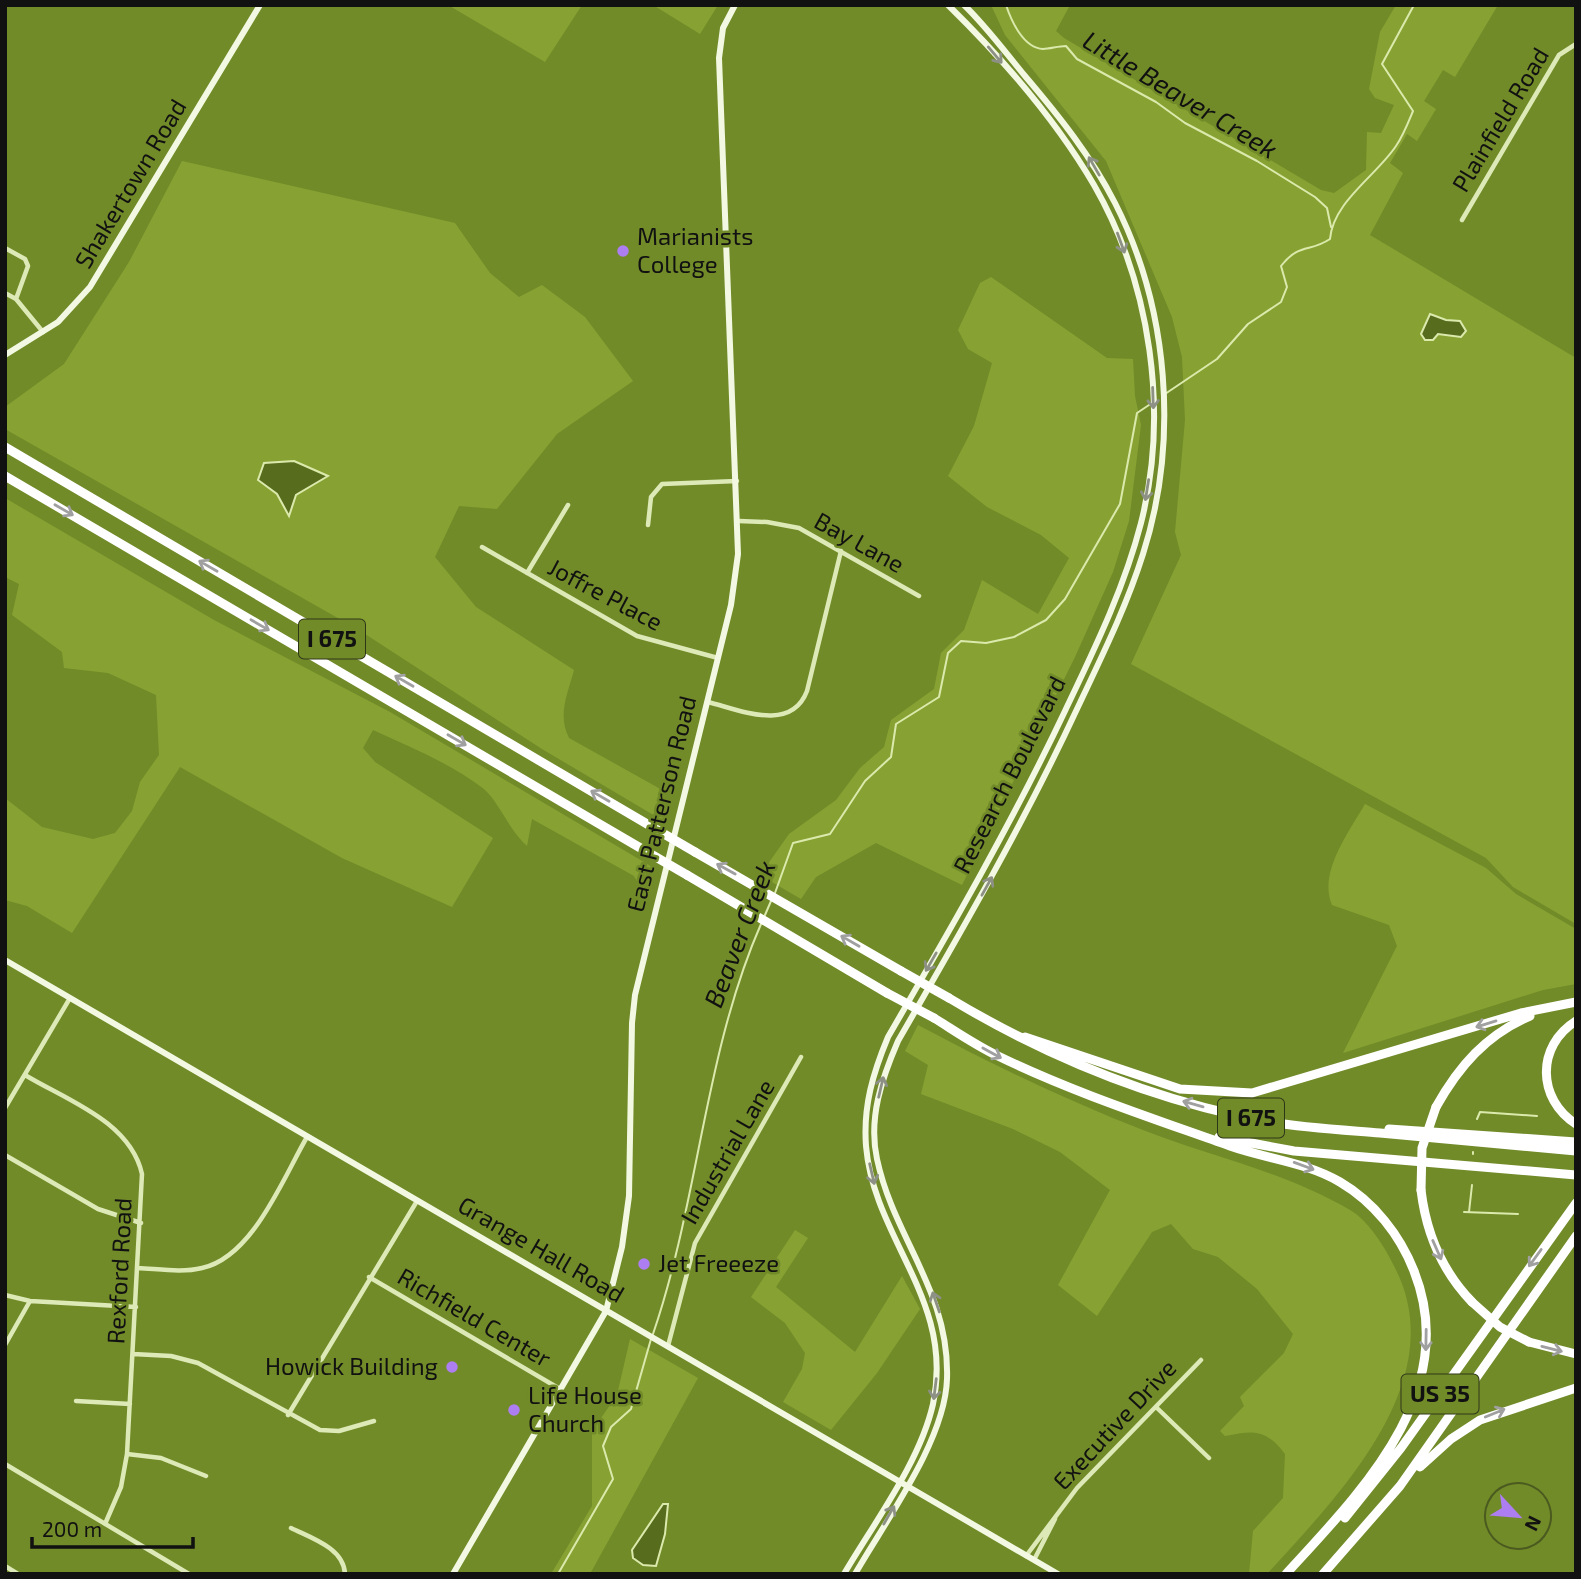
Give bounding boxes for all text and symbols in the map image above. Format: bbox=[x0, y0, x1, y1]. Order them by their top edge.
water label: Little Beaver Creek bbox=[1078, 23, 1284, 164]
street label: Plainfield Road bbox=[1445, 42, 1554, 197]
one-way arrow bbox=[987, 46, 1002, 64]
street label: Shakertown Road bbox=[68, 93, 192, 273]
one-way arrow bbox=[1087, 156, 1100, 177]
place label: Marianists College bbox=[637, 221, 753, 278]
one-way arrow bbox=[1115, 232, 1128, 254]
marker: Marianists College bbox=[615, 243, 631, 259]
one-way arrow bbox=[1146, 386, 1159, 409]
one-way arrow bbox=[1140, 478, 1153, 501]
one-way arrow bbox=[54, 503, 74, 517]
street label: Bay Lane bbox=[810, 505, 910, 578]
street label: Joffre Place bbox=[544, 551, 668, 636]
one-way arrow bbox=[198, 559, 218, 573]
one-way arrow bbox=[250, 618, 270, 632]
road number: I 675 bbox=[299, 620, 365, 659]
street label: Research Boulevard bbox=[946, 671, 1071, 878]
one-way arrow bbox=[394, 674, 414, 688]
street label: East Patterson Road bbox=[620, 693, 701, 915]
one-way arrow bbox=[446, 733, 466, 747]
one-way arrow bbox=[590, 789, 610, 803]
water label: Beaver Creek bbox=[696, 856, 781, 1011]
one-way arrow bbox=[716, 862, 736, 876]
one-way arrow bbox=[980, 877, 994, 897]
one-way arrow bbox=[840, 934, 860, 948]
one-way arrow bbox=[924, 952, 938, 972]
one-way arrow bbox=[1475, 1018, 1497, 1031]
one-way arrow bbox=[982, 1046, 1002, 1060]
street label: Industrial Lane bbox=[674, 1074, 780, 1229]
one-way arrow bbox=[875, 1076, 888, 1099]
one-way arrow bbox=[1182, 1096, 1204, 1109]
road number: I 675 bbox=[1218, 1098, 1284, 1138]
one-way arrow bbox=[1293, 1161, 1315, 1174]
one-way arrow bbox=[865, 1162, 879, 1185]
street label: Grange Hall Road bbox=[454, 1189, 630, 1308]
street label: Rexford Road bbox=[100, 1197, 137, 1345]
one-way arrow bbox=[1431, 1239, 1444, 1260]
place label: Jet Freeeze bbox=[658, 1248, 779, 1277]
one-way arrow bbox=[1528, 1248, 1542, 1267]
marker: Jet Freeeze bbox=[636, 1256, 652, 1272]
street label: Richfield Center bbox=[393, 1261, 557, 1373]
one-way arrow bbox=[929, 1291, 941, 1313]
one-way arrow bbox=[1419, 1329, 1432, 1352]
one-way arrow bbox=[1540, 1343, 1563, 1356]
place label: Howick Building bbox=[265, 1351, 438, 1380]
street label: Executive Drive bbox=[1046, 1353, 1181, 1495]
marker: Howick Building bbox=[444, 1359, 460, 1375]
road number: US 35 bbox=[1402, 1374, 1478, 1414]
one-way arrow bbox=[928, 1377, 941, 1399]
place label: Life House Church bbox=[528, 1380, 642, 1437]
marker: Life House Church bbox=[506, 1402, 522, 1418]
one-way arrow bbox=[1483, 1406, 1505, 1419]
north arrow bbox=[1483, 1481, 1553, 1551]
one-way arrow bbox=[882, 1505, 896, 1525]
scale bar bbox=[32, 1506, 192, 1550]
text: N bbox=[1520, 1512, 1547, 1535]
text: 200 m bbox=[42, 1516, 102, 1541]

